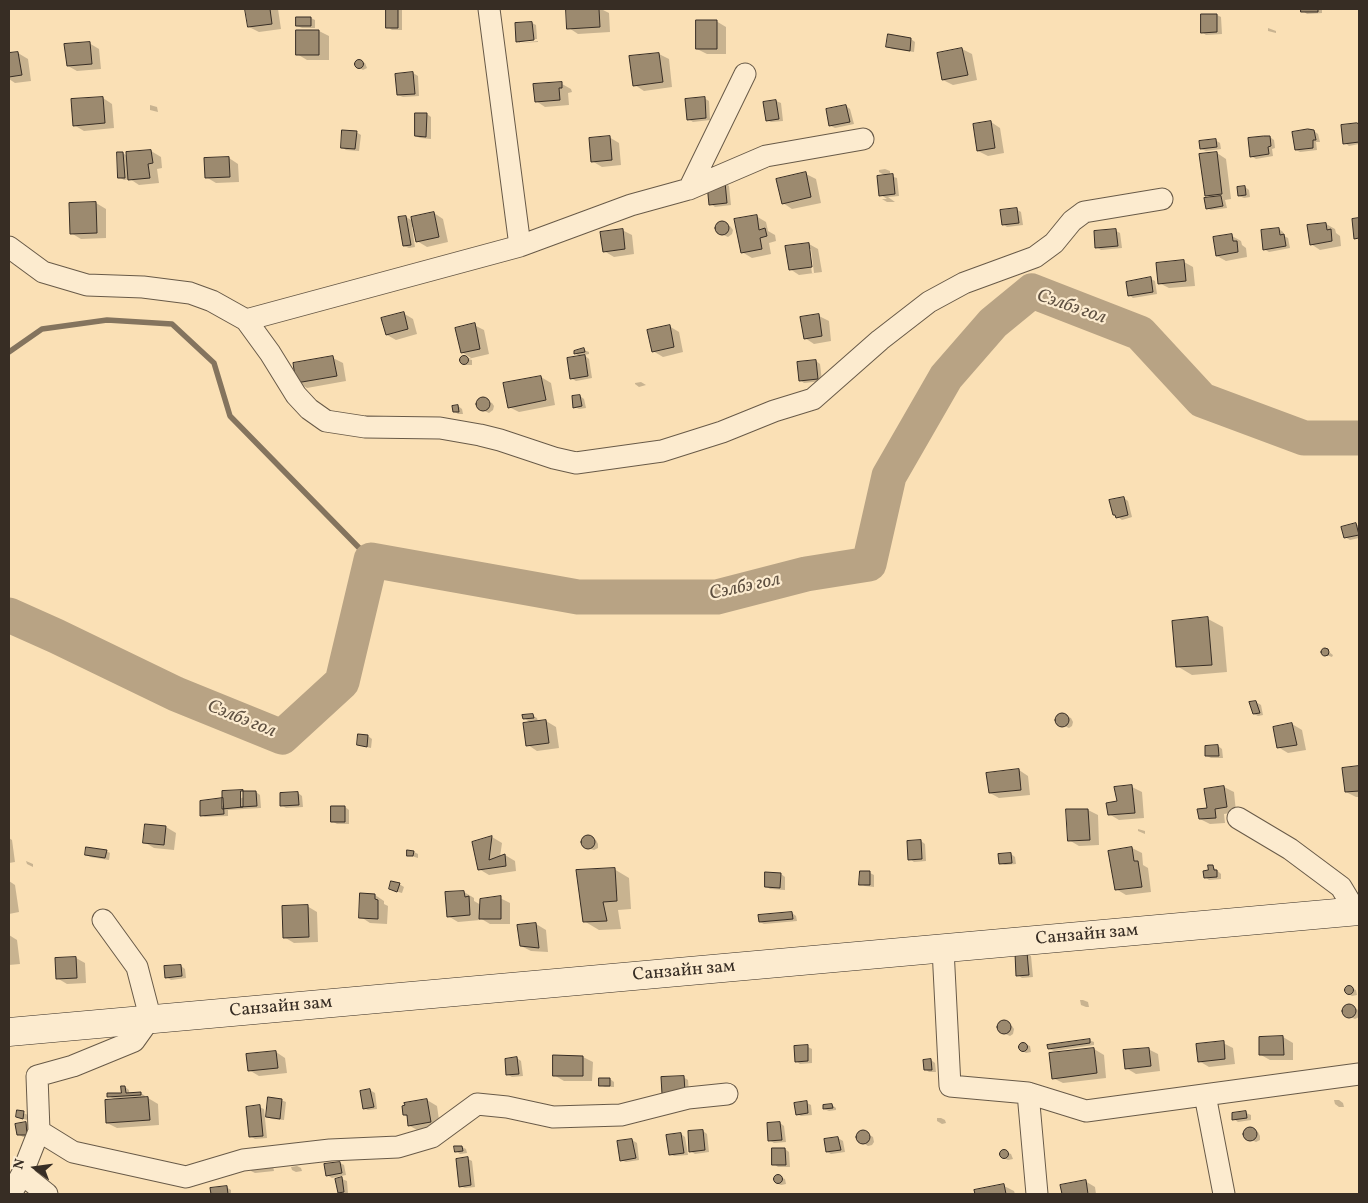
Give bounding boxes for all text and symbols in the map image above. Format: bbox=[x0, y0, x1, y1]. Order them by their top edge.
water label: Сэлбэ гол bbox=[1033, 285, 1109, 331]
water label: Сэлбэ гол bbox=[707, 569, 783, 607]
water label: Сэлбэ гол bbox=[203, 696, 279, 744]
street label: Санзайн зам bbox=[1035, 921, 1139, 951]
street label: Санзайн зам bbox=[632, 957, 736, 987]
street label: Санзайн зам bbox=[229, 993, 333, 1023]
north arrow bbox=[10, 1143, 60, 1193]
text: N bbox=[10, 1157, 30, 1171]

